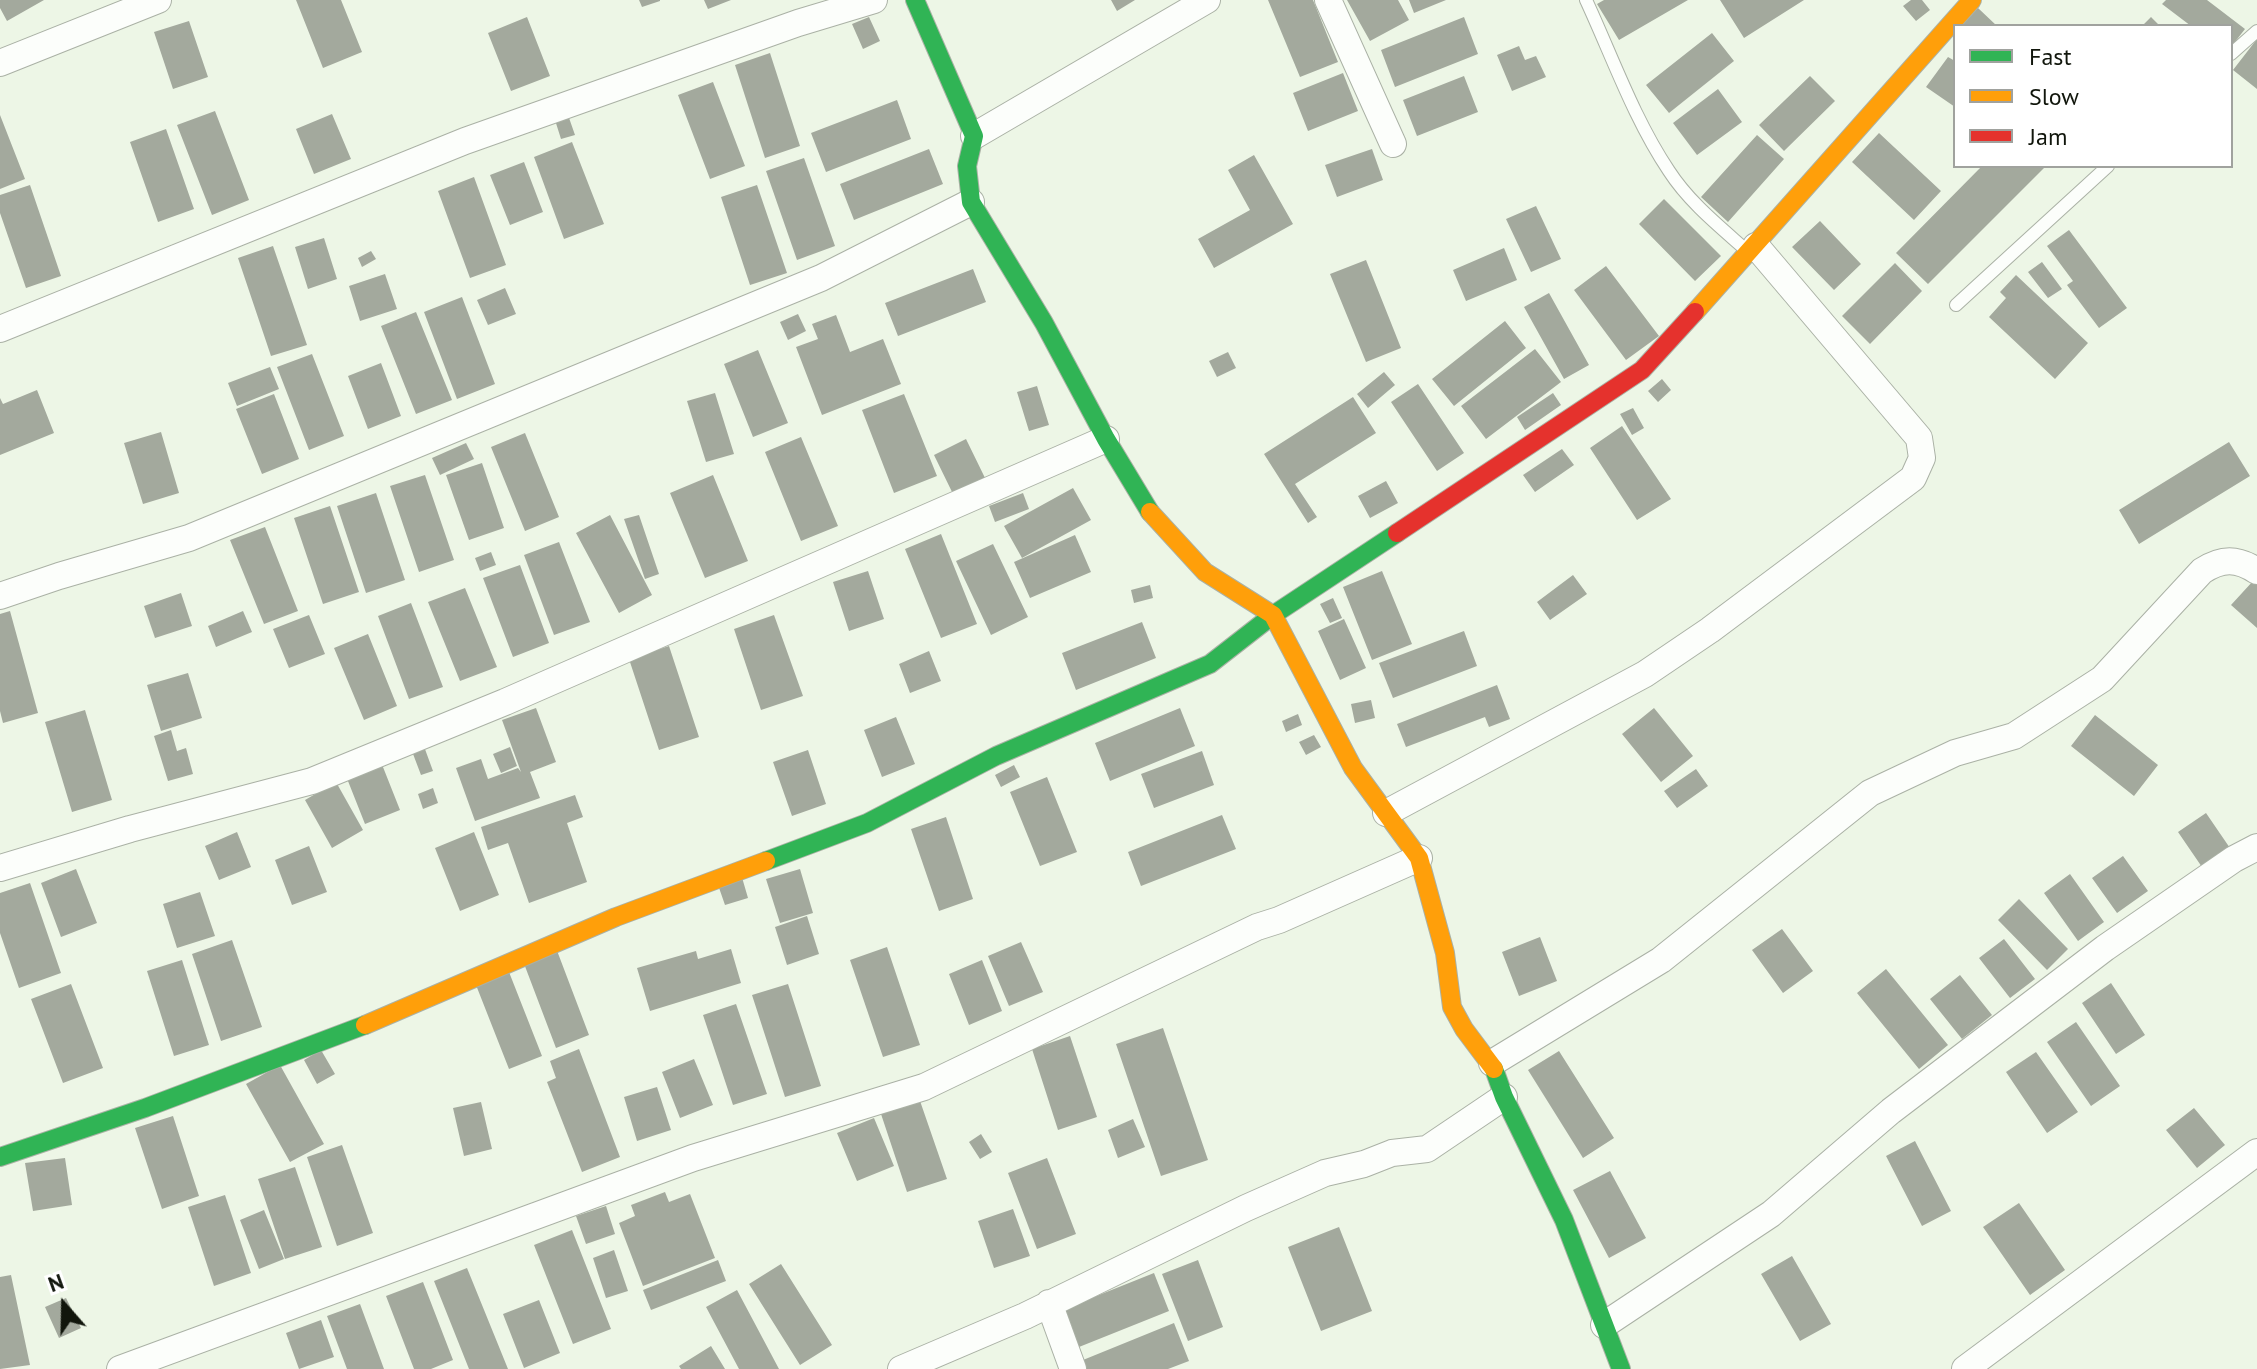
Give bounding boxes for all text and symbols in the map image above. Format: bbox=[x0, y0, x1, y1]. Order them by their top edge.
legend bbox=[1953, 24, 2233, 168]
text: Fast bbox=[2029, 41, 2072, 72]
text: Slow bbox=[2029, 81, 2079, 112]
text: Jam bbox=[2029, 121, 2067, 152]
north arrow bbox=[24, 1265, 104, 1345]
text: N bbox=[44, 1267, 67, 1298]

